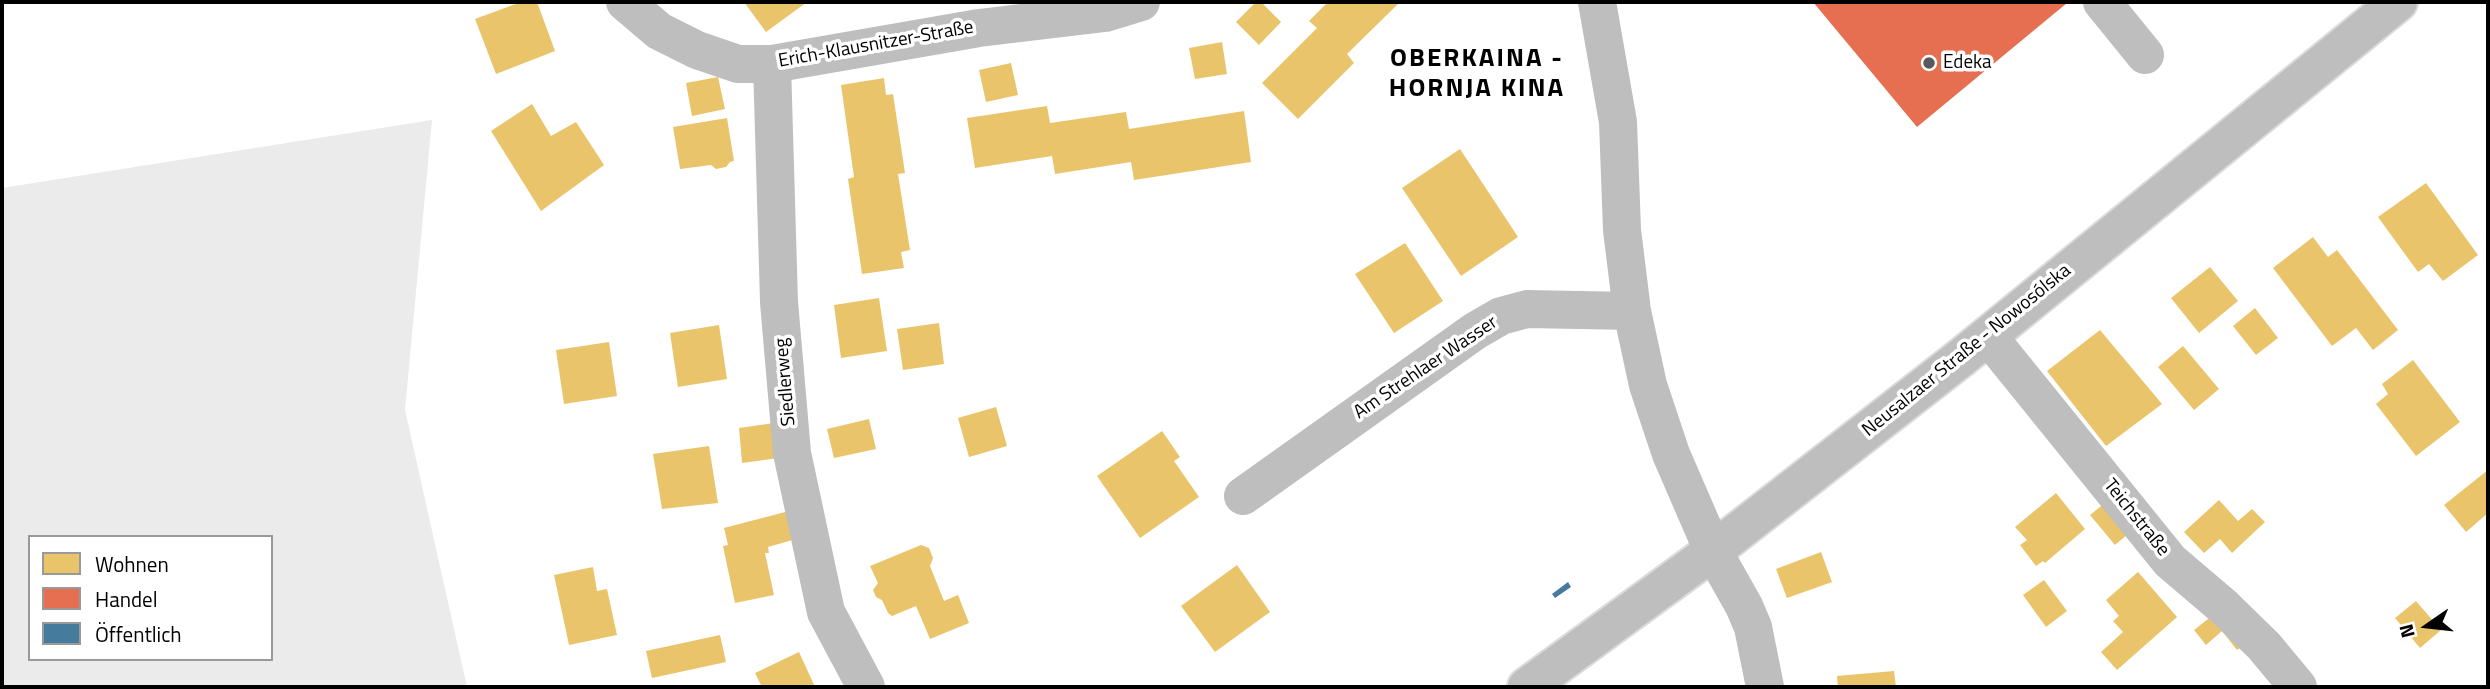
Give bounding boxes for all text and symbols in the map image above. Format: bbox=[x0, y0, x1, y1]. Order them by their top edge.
street label: Erich-Klausnitzer-Straße bbox=[777, 17, 975, 73]
district label: OBERKAINA - HORNJA KINA bbox=[1390, 44, 1564, 106]
place label: Edeka bbox=[1943, 52, 1992, 74]
marker: Edeka bbox=[1921, 55, 1937, 71]
street label: Neusalzaer Straße - Nowosólska bbox=[1858, 260, 2076, 442]
street label: Am Strehlaer Wasser bbox=[1350, 311, 1502, 425]
street label: Siedlerweg bbox=[771, 337, 801, 427]
street label: Teichstraße bbox=[2098, 475, 2174, 561]
legend bbox=[28, 535, 273, 661]
text: Wohnen bbox=[95, 548, 169, 580]
text: Handel bbox=[95, 583, 158, 615]
north arrow bbox=[2392, 591, 2462, 661]
text: Öffentlich bbox=[95, 618, 182, 650]
text: N bbox=[2390, 621, 2422, 641]

